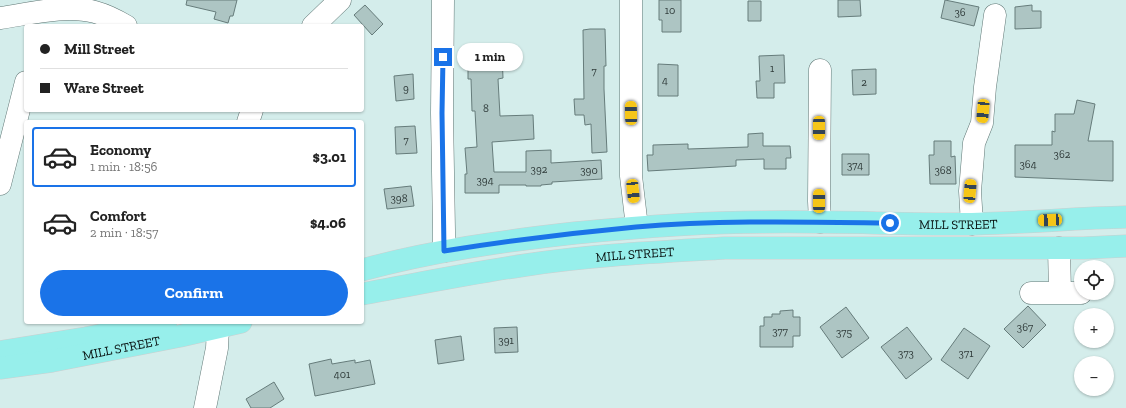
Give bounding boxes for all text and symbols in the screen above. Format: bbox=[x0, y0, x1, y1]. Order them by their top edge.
house number: 10 bbox=[665, 4, 675, 17]
house number: 36 bbox=[954, 6, 966, 19]
text: Mill Street bbox=[64, 40, 135, 58]
callout: 1 min bbox=[457, 43, 523, 71]
route end bbox=[434, 48, 452, 66]
text: 1 min bbox=[475, 49, 505, 64]
house number: 1 bbox=[770, 62, 775, 75]
house number: 7 bbox=[591, 65, 597, 78]
house number: 4 bbox=[662, 74, 668, 87]
house number: 2 bbox=[861, 76, 867, 89]
text: Ware Street bbox=[64, 79, 144, 97]
house number: 9 bbox=[403, 82, 409, 95]
car bbox=[976, 99, 990, 123]
car bbox=[625, 101, 637, 125]
house number: 8 bbox=[483, 102, 489, 115]
car bbox=[813, 116, 825, 140]
house number: 7 bbox=[403, 134, 409, 147]
icon: car bbox=[42, 139, 78, 175]
text: Economy bbox=[90, 141, 151, 159]
text: $3.01 bbox=[313, 148, 346, 166]
house number: 362 bbox=[1054, 148, 1071, 161]
house number: 364 bbox=[1019, 158, 1037, 171]
text: 1 min · 18:56 bbox=[90, 159, 157, 174]
house number: 374 bbox=[847, 159, 863, 172]
house number: 392 bbox=[531, 163, 548, 176]
house number: 390 bbox=[580, 164, 598, 177]
house number: 368 bbox=[934, 164, 952, 177]
house number: 394 bbox=[476, 174, 494, 187]
car bbox=[626, 178, 640, 204]
car bbox=[963, 179, 977, 203]
car bbox=[813, 189, 825, 213]
house number: 398 bbox=[390, 192, 408, 205]
icon: car bbox=[42, 205, 78, 241]
text: Comfort bbox=[90, 207, 146, 225]
car bbox=[1038, 213, 1062, 227]
text: $4.06 bbox=[310, 214, 346, 232]
route start bbox=[881, 214, 899, 232]
street label: MILL STREET bbox=[919, 216, 998, 232]
text: 2 min · 18:57 bbox=[90, 225, 158, 240]
street label: MILL STREET bbox=[595, 244, 675, 264]
map controls bbox=[1074, 260, 1114, 396]
button: locate bbox=[1074, 260, 1114, 300]
button: Confirm bbox=[40, 270, 348, 316]
button: + bbox=[1074, 308, 1114, 348]
house number: 367 bbox=[1017, 321, 1033, 334]
house number: 377 bbox=[772, 325, 788, 338]
house number: 375 bbox=[836, 326, 852, 339]
street label: MILL STREET bbox=[81, 333, 161, 362]
house number: 391 bbox=[498, 334, 514, 347]
house number: 373 bbox=[898, 347, 914, 360]
house number: 371 bbox=[959, 347, 974, 360]
button: − bbox=[1074, 356, 1114, 396]
house number: 401 bbox=[334, 368, 351, 381]

